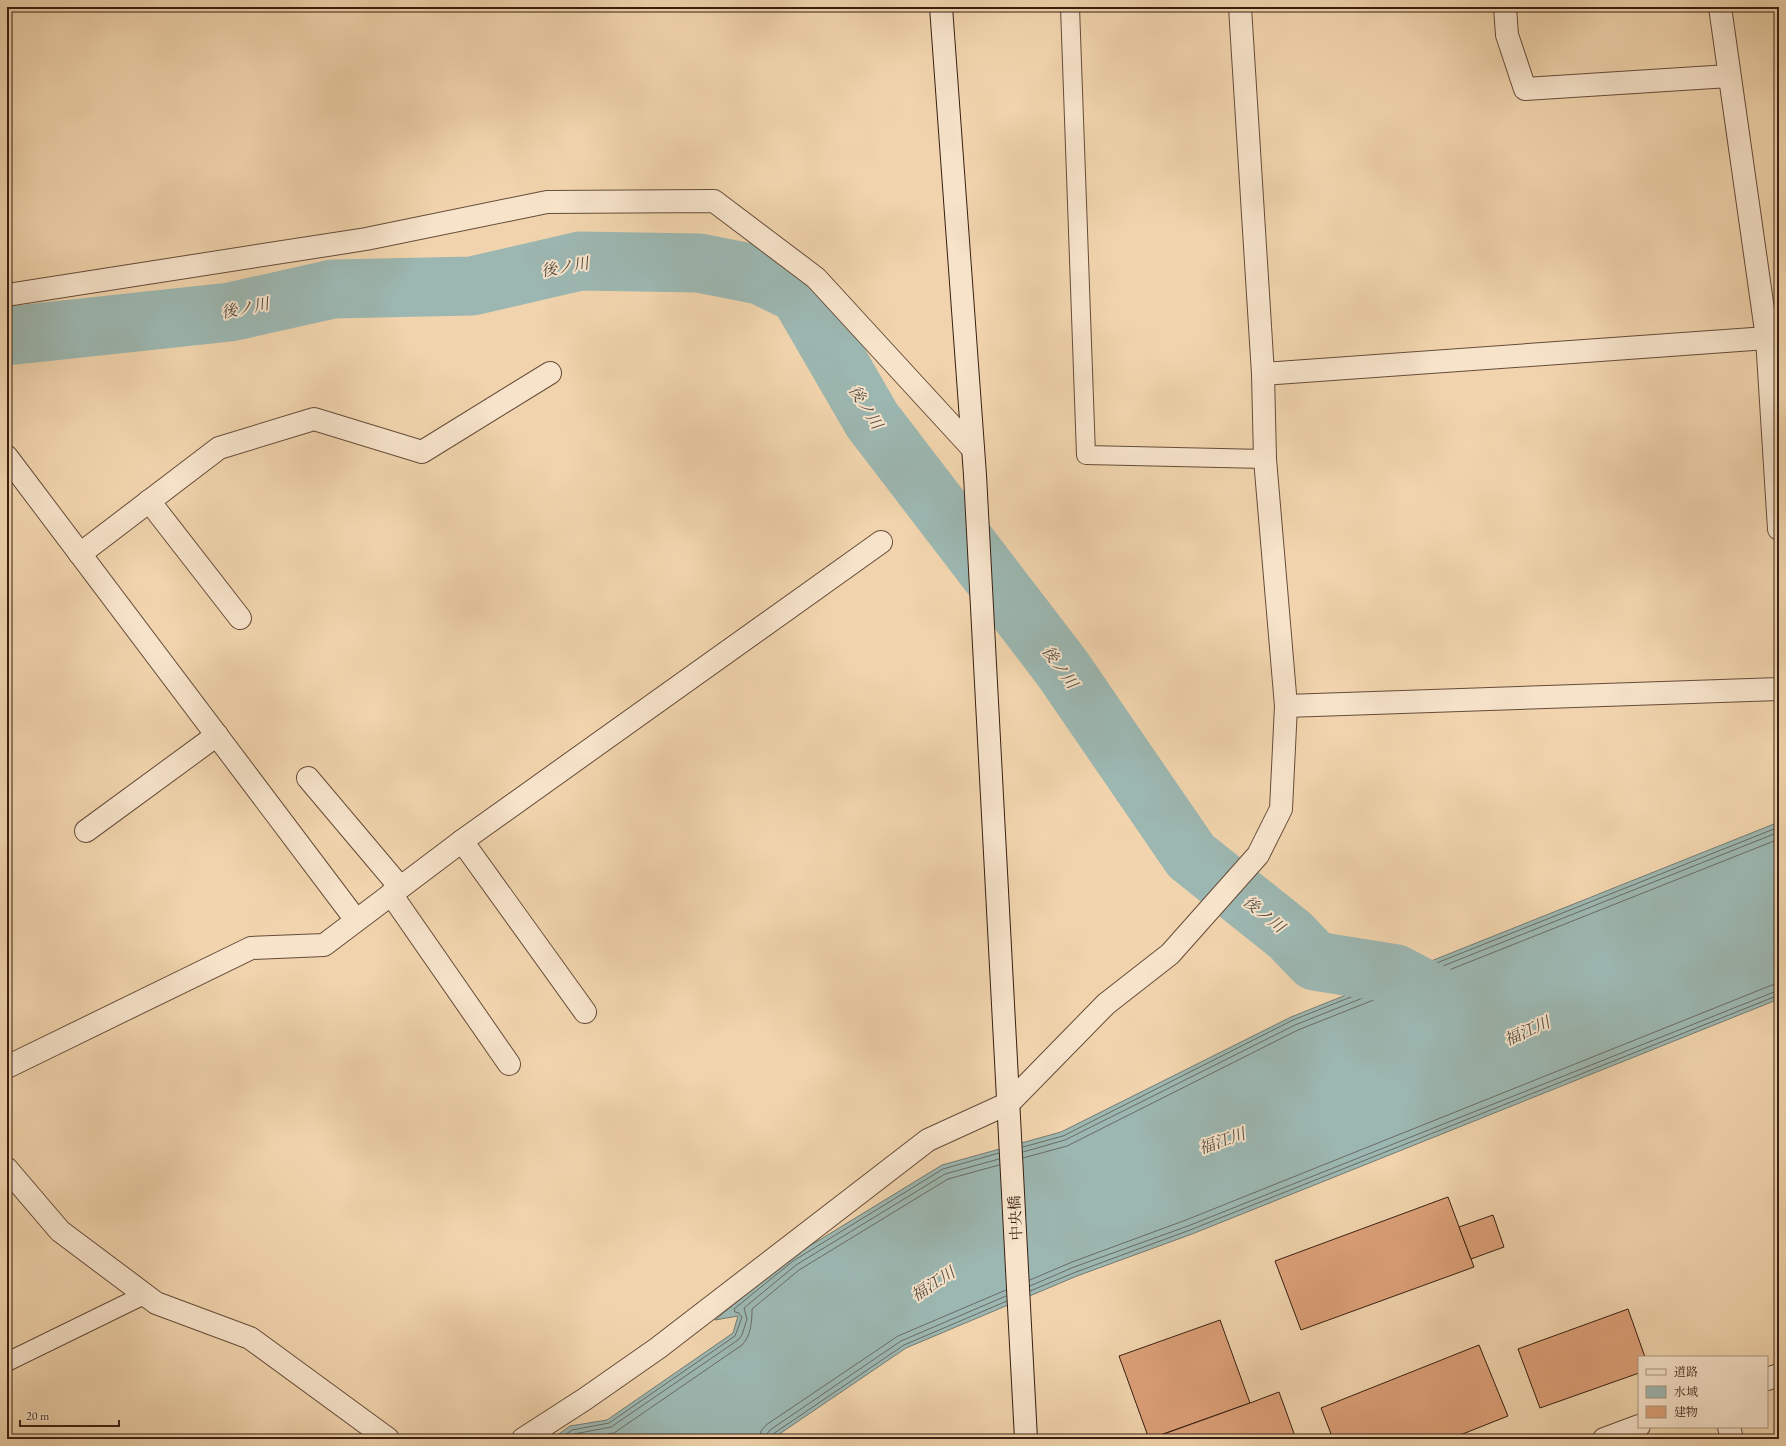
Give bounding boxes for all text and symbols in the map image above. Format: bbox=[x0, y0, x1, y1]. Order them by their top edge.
water label: 後ノ川 bbox=[540, 252, 592, 282]
water label: 後ノ川 bbox=[219, 293, 273, 323]
water label: 後ノ川 bbox=[844, 381, 889, 435]
water label: 後ノ川 bbox=[1037, 641, 1084, 694]
water label: 後ノ川 bbox=[1239, 891, 1291, 939]
water label: 福江川 bbox=[1501, 1011, 1555, 1050]
water label: 福江川 bbox=[1196, 1123, 1250, 1159]
street label: 中央橋 bbox=[1004, 1195, 1026, 1241]
water label: 福江川 bbox=[907, 1261, 961, 1306]
legend bbox=[1638, 1356, 1768, 1428]
text: 道路 bbox=[1674, 1364, 1698, 1380]
text: 水域 bbox=[1674, 1384, 1698, 1400]
scale bar bbox=[20, 1402, 119, 1428]
text: 建物 bbox=[1674, 1404, 1698, 1420]
text: 20 m bbox=[26, 1408, 50, 1424]

